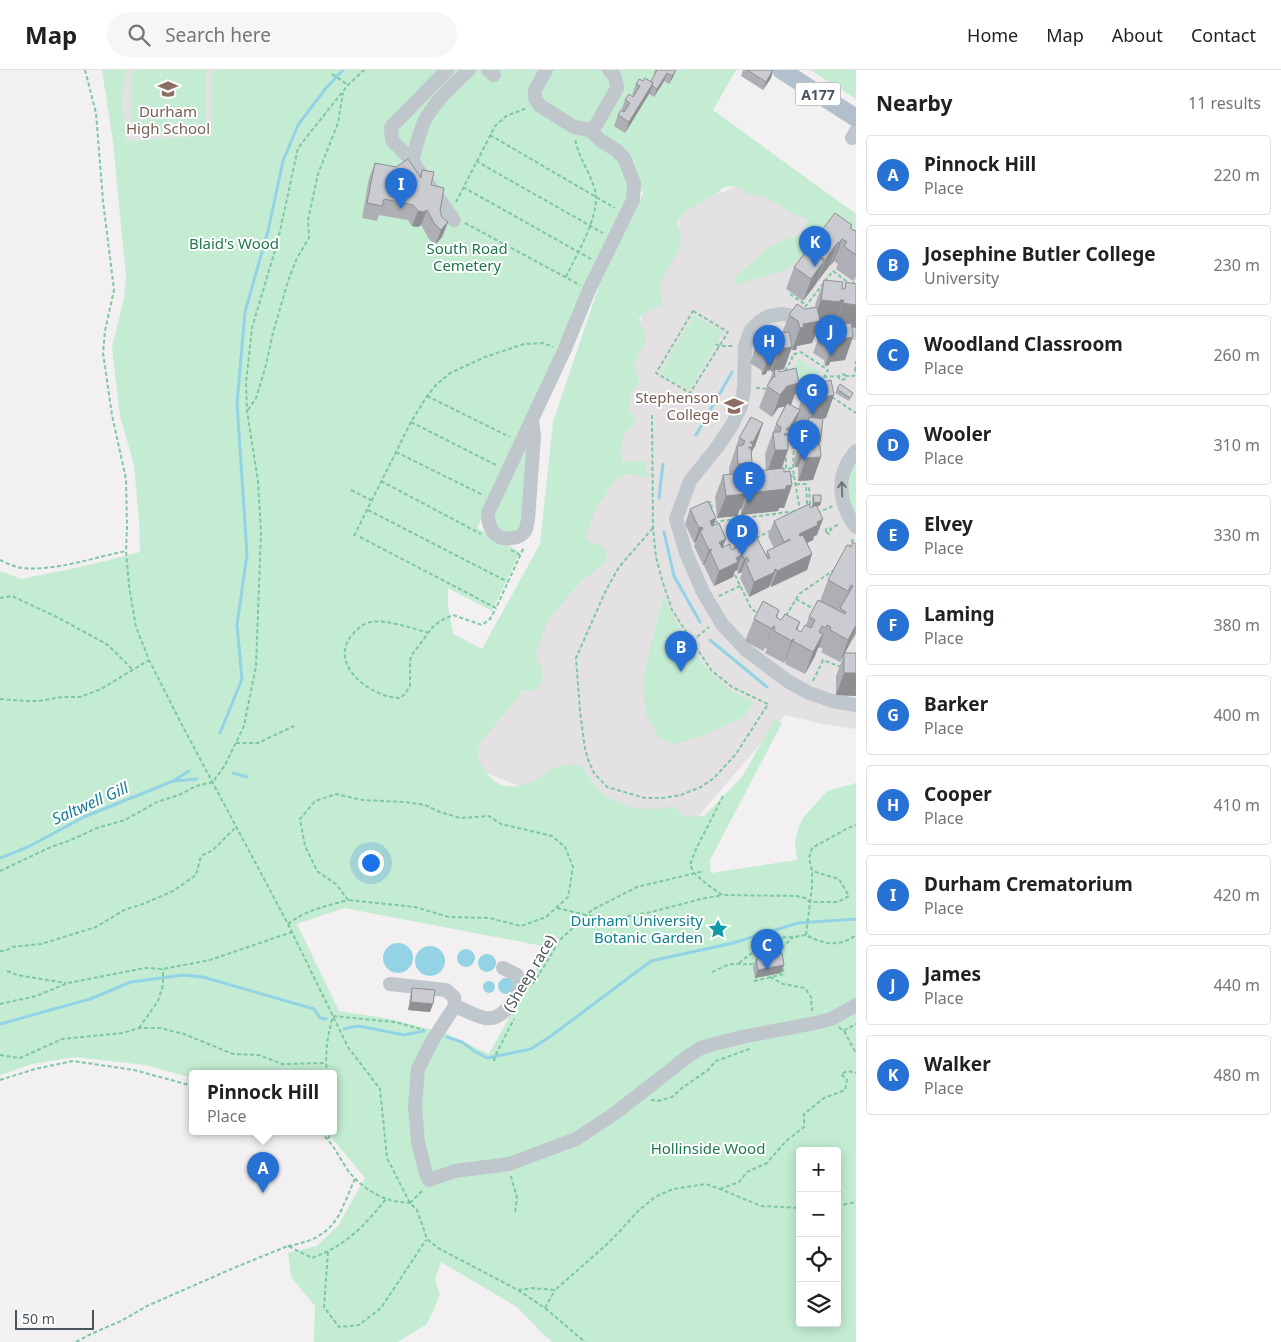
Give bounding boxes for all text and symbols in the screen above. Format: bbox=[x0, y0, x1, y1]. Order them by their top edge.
search box bbox=[107, 12, 457, 57]
text: Map bbox=[25, 18, 77, 51]
icon: search bbox=[125, 21, 153, 49]
text: Search here bbox=[165, 22, 271, 48]
text: Home bbox=[967, 23, 1018, 47]
text: Map bbox=[1046, 23, 1084, 47]
text: About bbox=[1112, 23, 1163, 47]
text: Contact bbox=[1191, 23, 1256, 47]
school or university icon: Durham High School bbox=[157, 78, 179, 100]
road number: A177 bbox=[796, 82, 840, 106]
text: Nearby bbox=[876, 89, 952, 117]
text: 11 results bbox=[1188, 92, 1261, 114]
place label: Durham High School bbox=[126, 101, 210, 138]
text: Pinnock Hill bbox=[924, 151, 1036, 177]
text: A bbox=[887, 164, 899, 186]
text: 220 m bbox=[1213, 164, 1260, 186]
pin: I bbox=[385, 168, 417, 209]
text: Place bbox=[924, 177, 964, 199]
pin: K bbox=[799, 226, 831, 267]
park label: Blaid's Wood bbox=[189, 233, 279, 253]
park label: South Road Cemetery bbox=[426, 238, 508, 275]
text: Josephine Butler College bbox=[924, 241, 1155, 267]
text: B bbox=[888, 254, 898, 276]
text: 230 m bbox=[1213, 254, 1260, 276]
text: University bbox=[924, 267, 999, 289]
pin: J bbox=[815, 315, 847, 356]
pin: H bbox=[753, 325, 785, 366]
text: Woodland Classroom bbox=[924, 331, 1123, 357]
text: C bbox=[888, 344, 898, 366]
text: 260 m bbox=[1213, 344, 1260, 366]
text: Place bbox=[924, 357, 964, 379]
pin: G bbox=[796, 374, 828, 415]
place label: Stephenson College bbox=[635, 387, 719, 424]
school or university icon: Stephenson College bbox=[723, 395, 745, 417]
pin: F bbox=[788, 420, 820, 461]
text: Wooler bbox=[924, 421, 991, 447]
text: D bbox=[887, 434, 899, 456]
text: 310 m bbox=[1213, 434, 1260, 456]
text: Place bbox=[924, 447, 964, 469]
pin: E bbox=[733, 462, 765, 503]
one-way arrow bbox=[837, 481, 847, 498]
text: Elvey bbox=[924, 511, 973, 537]
pin: D bbox=[726, 515, 758, 556]
text: E bbox=[889, 524, 897, 546]
text: 330 m bbox=[1213, 524, 1260, 546]
text: Place bbox=[924, 537, 964, 559]
text: Laming bbox=[924, 601, 995, 627]
text: F bbox=[889, 614, 897, 636]
text: 380 m bbox=[1213, 614, 1260, 636]
text: Place bbox=[924, 627, 964, 649]
pin: B bbox=[665, 631, 697, 672]
text: Barker bbox=[924, 691, 988, 717]
text: G bbox=[887, 704, 899, 726]
text: 400 m bbox=[1213, 704, 1260, 726]
text: Place bbox=[924, 717, 964, 739]
water label: Saltwell Gill bbox=[48, 776, 133, 830]
text: Cooper bbox=[924, 781, 992, 807]
text: H bbox=[887, 794, 899, 816]
text: 410 m bbox=[1213, 794, 1260, 816]
text: Place bbox=[924, 807, 964, 829]
your location bbox=[358, 850, 384, 876]
text: Durham Crematorium bbox=[924, 871, 1133, 897]
text: I bbox=[890, 884, 896, 906]
text: 420 m bbox=[1213, 884, 1260, 906]
text: Place bbox=[924, 897, 964, 919]
place label: Durham University Botanic Garden bbox=[570, 910, 703, 947]
place icon: Durham University Botanic Garden bbox=[707, 918, 729, 940]
pin: C bbox=[751, 929, 783, 970]
street label: (Sheep race) bbox=[498, 931, 560, 1015]
text: James bbox=[924, 961, 981, 987]
text: J bbox=[890, 974, 896, 996]
text: 440 m bbox=[1213, 974, 1260, 996]
text: Place bbox=[924, 987, 964, 1009]
text: Walker bbox=[924, 1051, 991, 1077]
text: K bbox=[888, 1064, 898, 1086]
text: 480 m bbox=[1213, 1064, 1260, 1086]
popup bbox=[189, 1070, 337, 1135]
text: Place bbox=[924, 1077, 964, 1099]
text: Pinnock Hill bbox=[207, 1079, 319, 1105]
text: Place bbox=[207, 1105, 246, 1127]
park label: Hollinside Wood bbox=[651, 1138, 765, 1158]
map controls bbox=[796, 1147, 841, 1327]
button: + bbox=[796, 1147, 841, 1192]
pin: A bbox=[247, 1152, 279, 1193]
button: − bbox=[796, 1192, 841, 1237]
button: locate bbox=[796, 1237, 841, 1282]
button: layers bbox=[796, 1282, 841, 1327]
scale bar bbox=[15, 1307, 94, 1330]
text: 50 m bbox=[22, 1309, 55, 1328]

